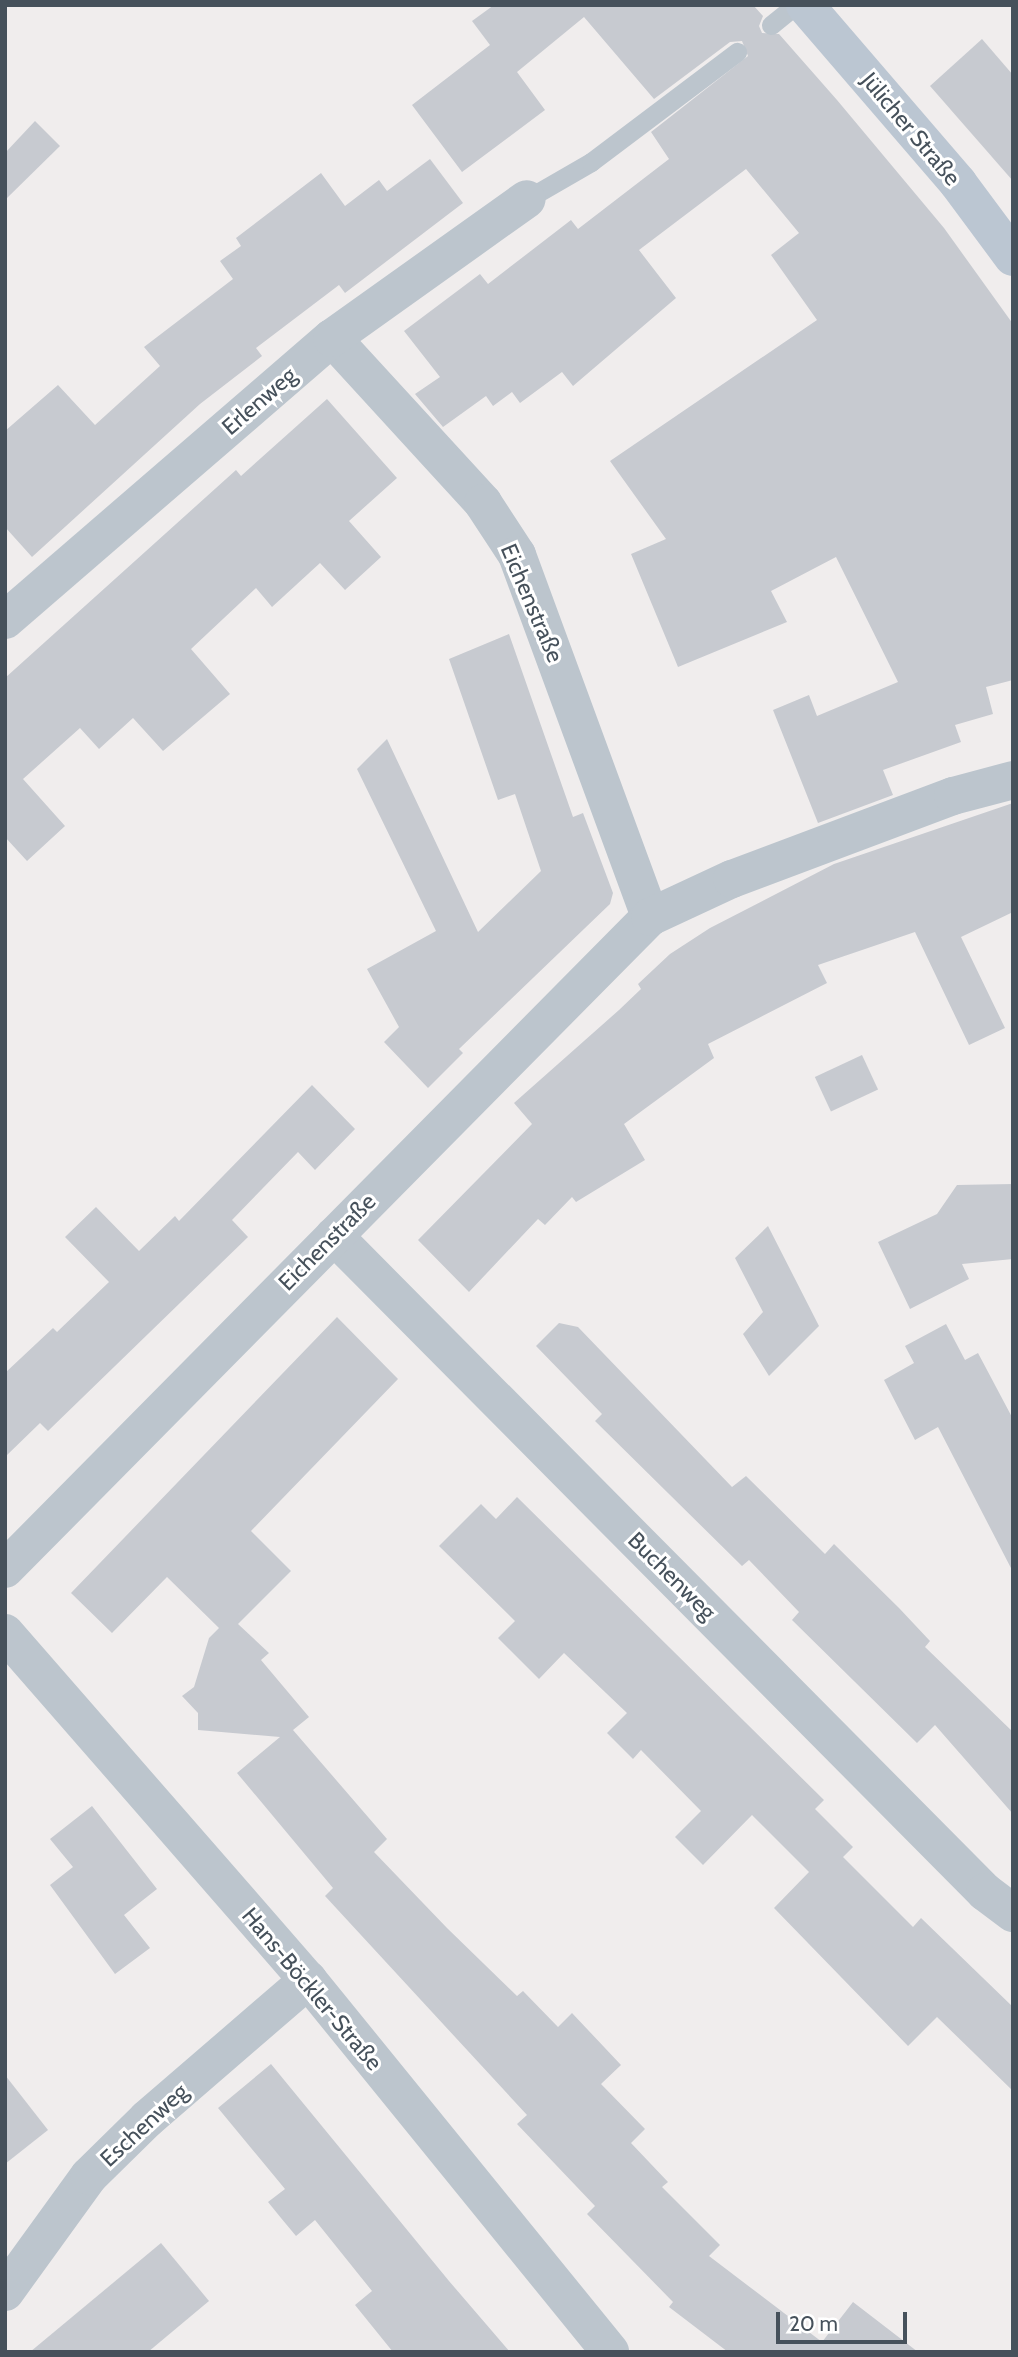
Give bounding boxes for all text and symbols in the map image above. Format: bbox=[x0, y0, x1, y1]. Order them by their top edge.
street label: Jülicher Straße bbox=[856, 67, 966, 191]
street label: Erlenweg bbox=[216, 361, 302, 441]
street label: Eichenstraße bbox=[495, 540, 569, 666]
street label: Eichenstraße bbox=[273, 1188, 381, 1296]
street label: Buchenweg bbox=[622, 1526, 722, 1626]
street label: Hans-Böckler-Straße bbox=[236, 1902, 388, 2076]
street label: Eschenweg bbox=[95, 2078, 193, 2172]
scale bar bbox=[780, 2298, 911, 2342]
text: 20 m bbox=[789, 2311, 838, 2336]

